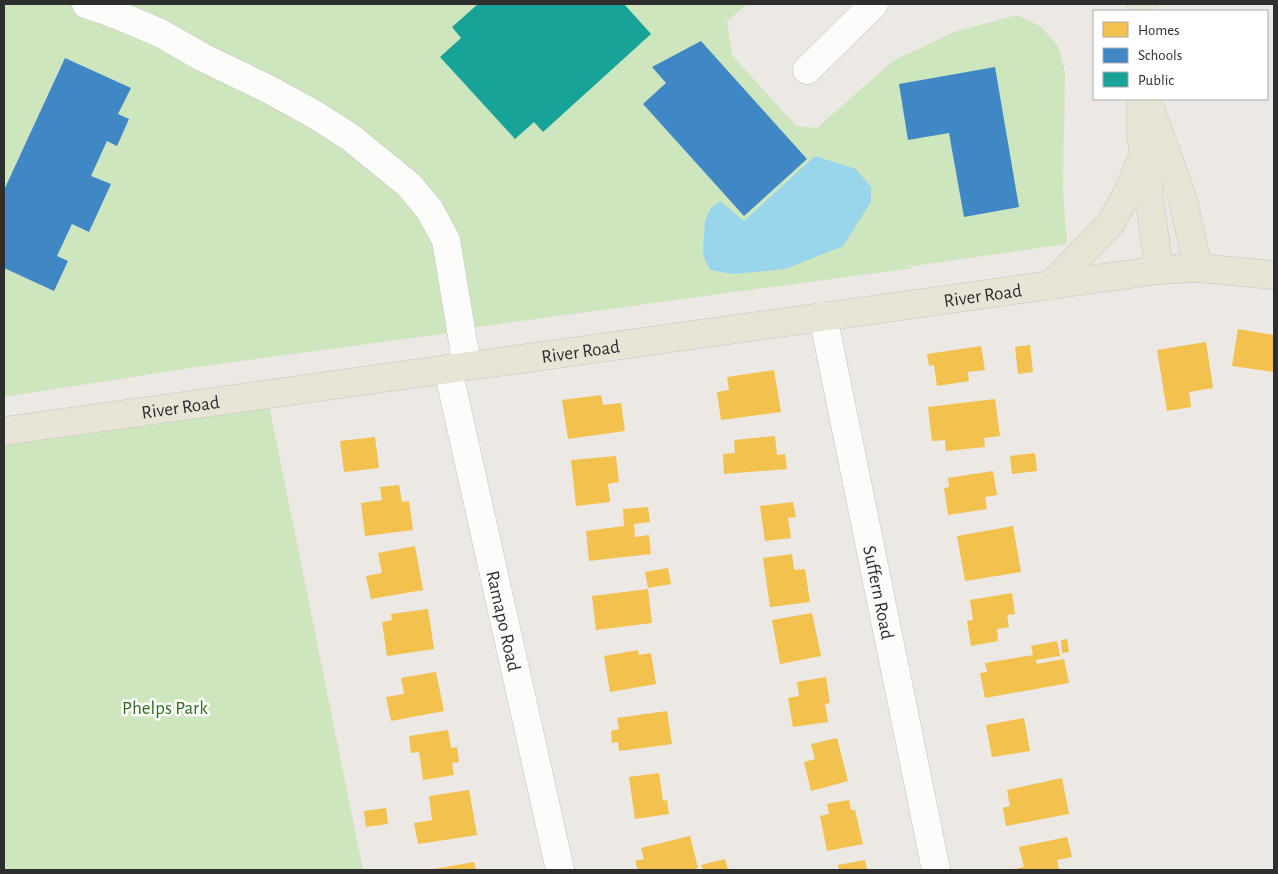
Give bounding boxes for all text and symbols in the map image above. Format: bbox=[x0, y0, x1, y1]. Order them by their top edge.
legend bbox=[1093, 10, 1268, 100]
text: Homes bbox=[1138, 23, 1180, 38]
text: Schools bbox=[1138, 48, 1182, 63]
text: Public bbox=[1138, 73, 1174, 88]
street label: River Road bbox=[942, 281, 1023, 311]
street label: River Road bbox=[540, 337, 621, 367]
street label: River Road bbox=[140, 393, 221, 423]
street label: Suffern Road bbox=[859, 544, 897, 641]
street label: Ramapo Road bbox=[482, 569, 523, 673]
park label: Phelps Park bbox=[122, 699, 208, 718]

